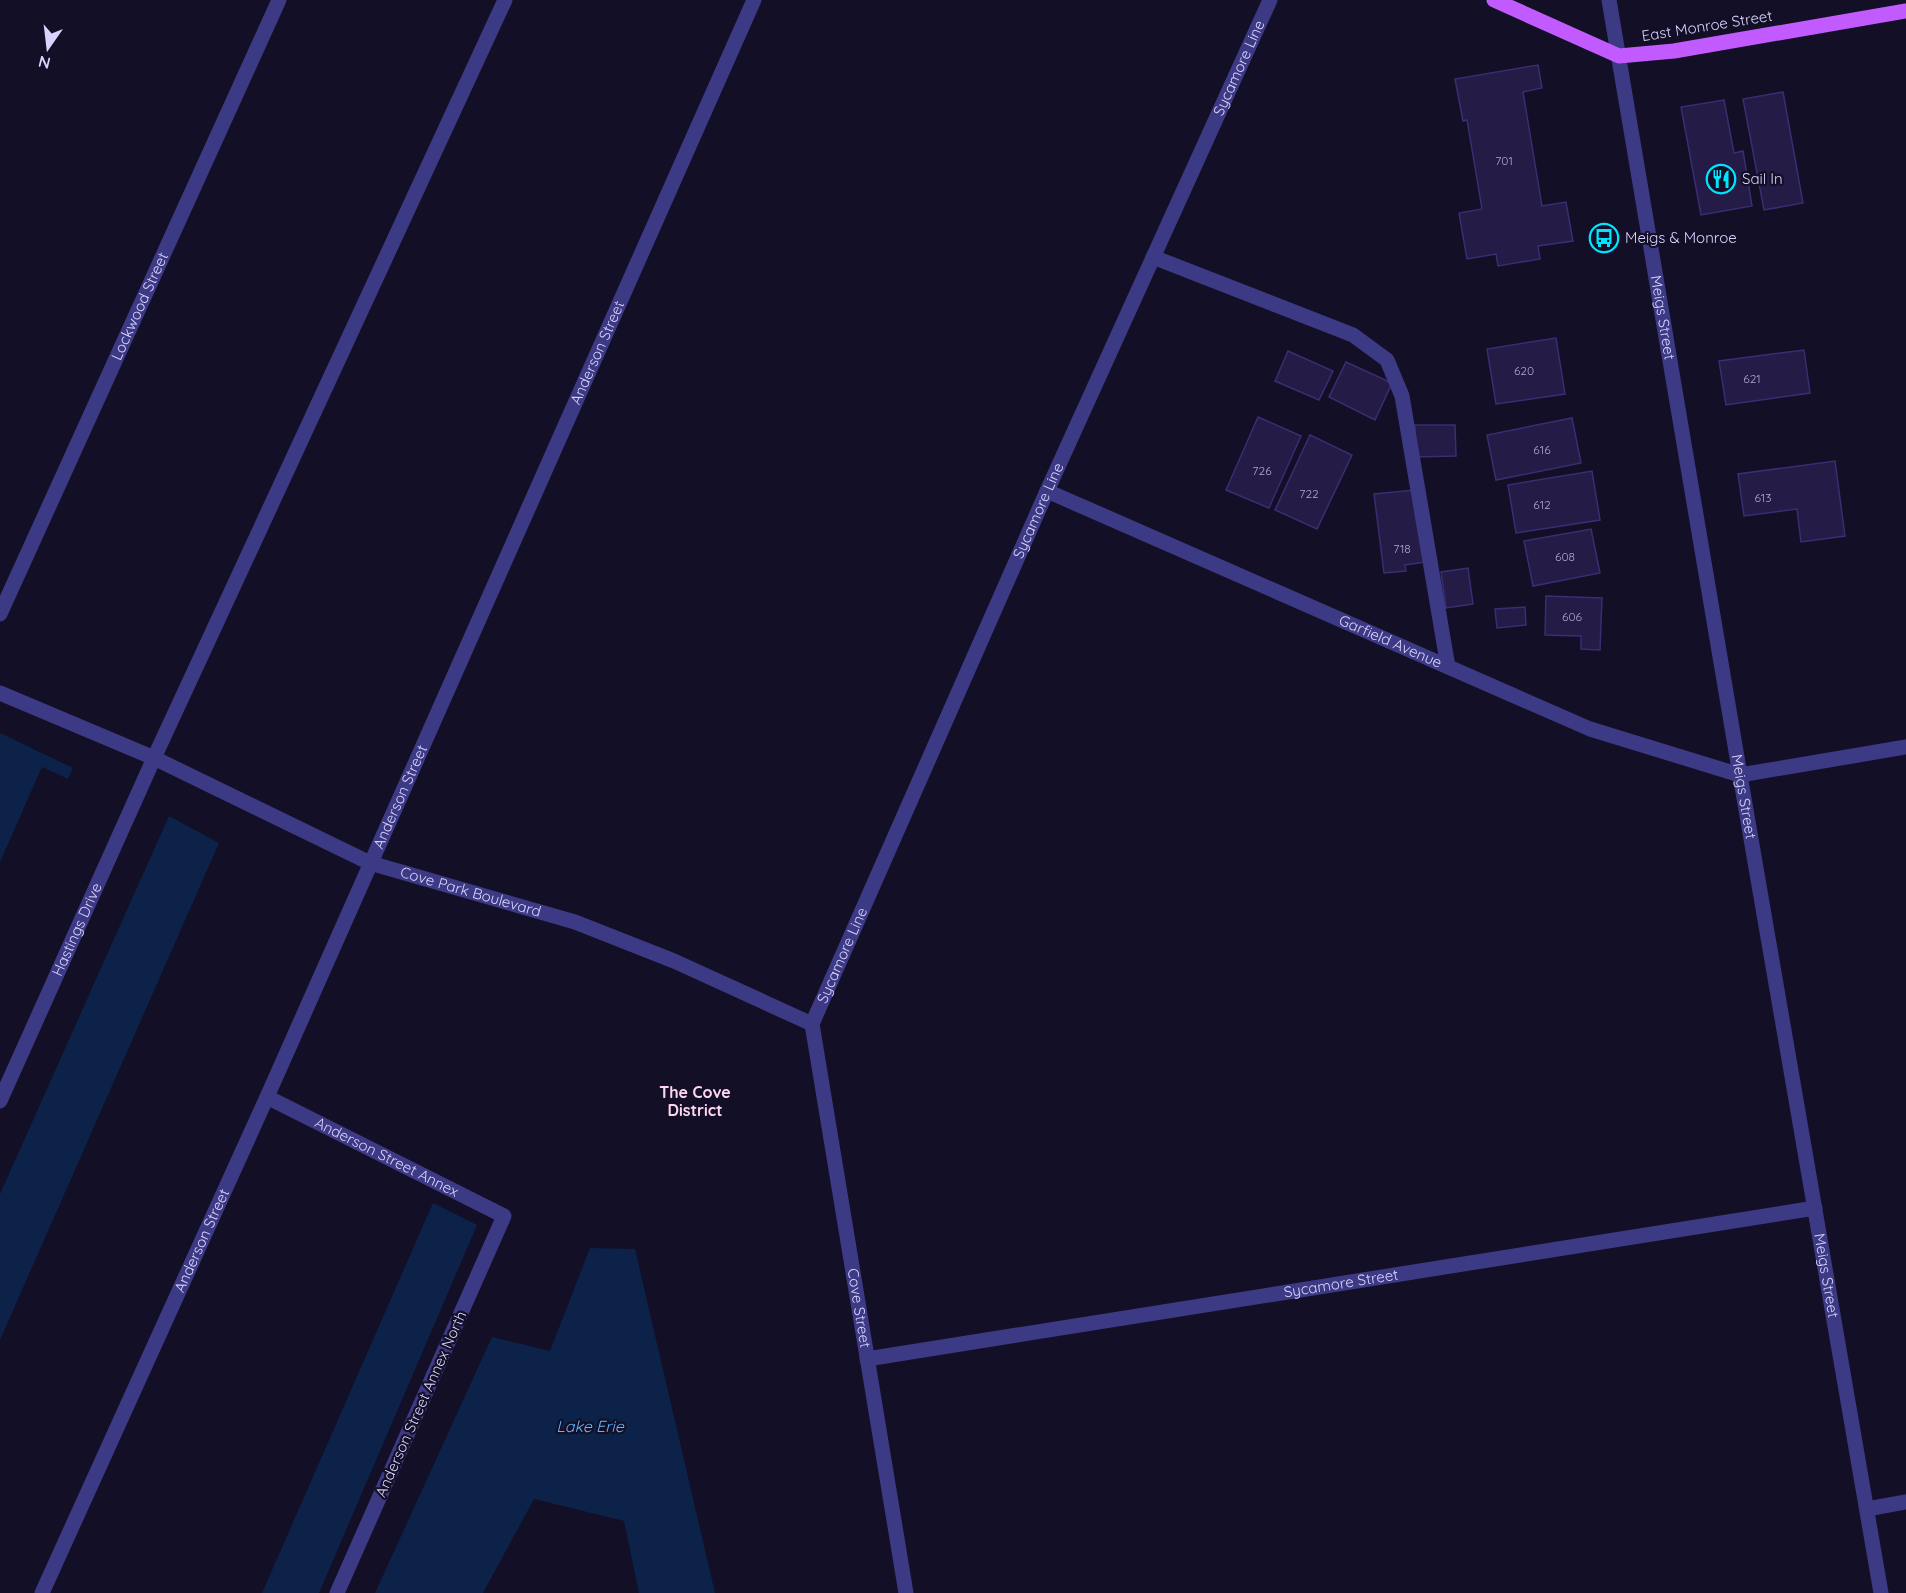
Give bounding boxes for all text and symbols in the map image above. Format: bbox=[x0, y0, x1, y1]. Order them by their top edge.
street label: East Monroe Street bbox=[1640, 6, 1774, 45]
street label: Sycamore Line bbox=[1209, 17, 1269, 119]
north arrow bbox=[18, 18, 78, 78]
text: N bbox=[36, 51, 52, 74]
house number: 701 bbox=[1495, 153, 1513, 168]
restaurant icon: Sail In bbox=[1705, 163, 1737, 195]
place label: Sail In bbox=[1742, 169, 1783, 188]
bus stop icon: Meigs & Monroe bbox=[1588, 222, 1620, 254]
place label: Meigs & Monroe bbox=[1625, 228, 1737, 247]
street label: Lockwood Street bbox=[107, 249, 172, 363]
street label: Meigs Street bbox=[1647, 274, 1680, 361]
street label: Anderson Street bbox=[566, 298, 628, 407]
house number: 620 bbox=[1514, 363, 1534, 378]
house number: 621 bbox=[1743, 371, 1761, 386]
house number: 616 bbox=[1533, 442, 1551, 457]
street label: Sycamore Line bbox=[1008, 460, 1068, 561]
house number: 726 bbox=[1252, 463, 1272, 478]
house number: 722 bbox=[1299, 486, 1319, 501]
house number: 613 bbox=[1754, 490, 1772, 505]
house number: 612 bbox=[1533, 497, 1551, 512]
house number: 718 bbox=[1393, 541, 1411, 556]
house number: 608 bbox=[1555, 549, 1575, 564]
house number: 606 bbox=[1562, 609, 1583, 624]
street label: Garfield Avenue bbox=[1336, 610, 1445, 672]
street label: Anderson Street bbox=[368, 742, 431, 852]
street label: Meigs Street bbox=[1728, 753, 1761, 840]
street label: Cove Park Boulevard bbox=[398, 862, 543, 921]
street label: Hastings Drive bbox=[47, 880, 106, 979]
street label: Sycamore Line bbox=[812, 904, 871, 1006]
district label: The Cove District bbox=[659, 1082, 731, 1120]
street label: Anderson Street Annex bbox=[312, 1113, 462, 1201]
street label: Anderson Street bbox=[170, 1186, 233, 1295]
street label: Meigs Street bbox=[1810, 1232, 1843, 1319]
street label: Sycamore Street bbox=[1282, 1265, 1400, 1301]
street label: Cove Street bbox=[844, 1267, 875, 1349]
street label: Anderson Street Annex North bbox=[371, 1308, 470, 1500]
water label: Lake Erie bbox=[556, 1416, 625, 1436]

